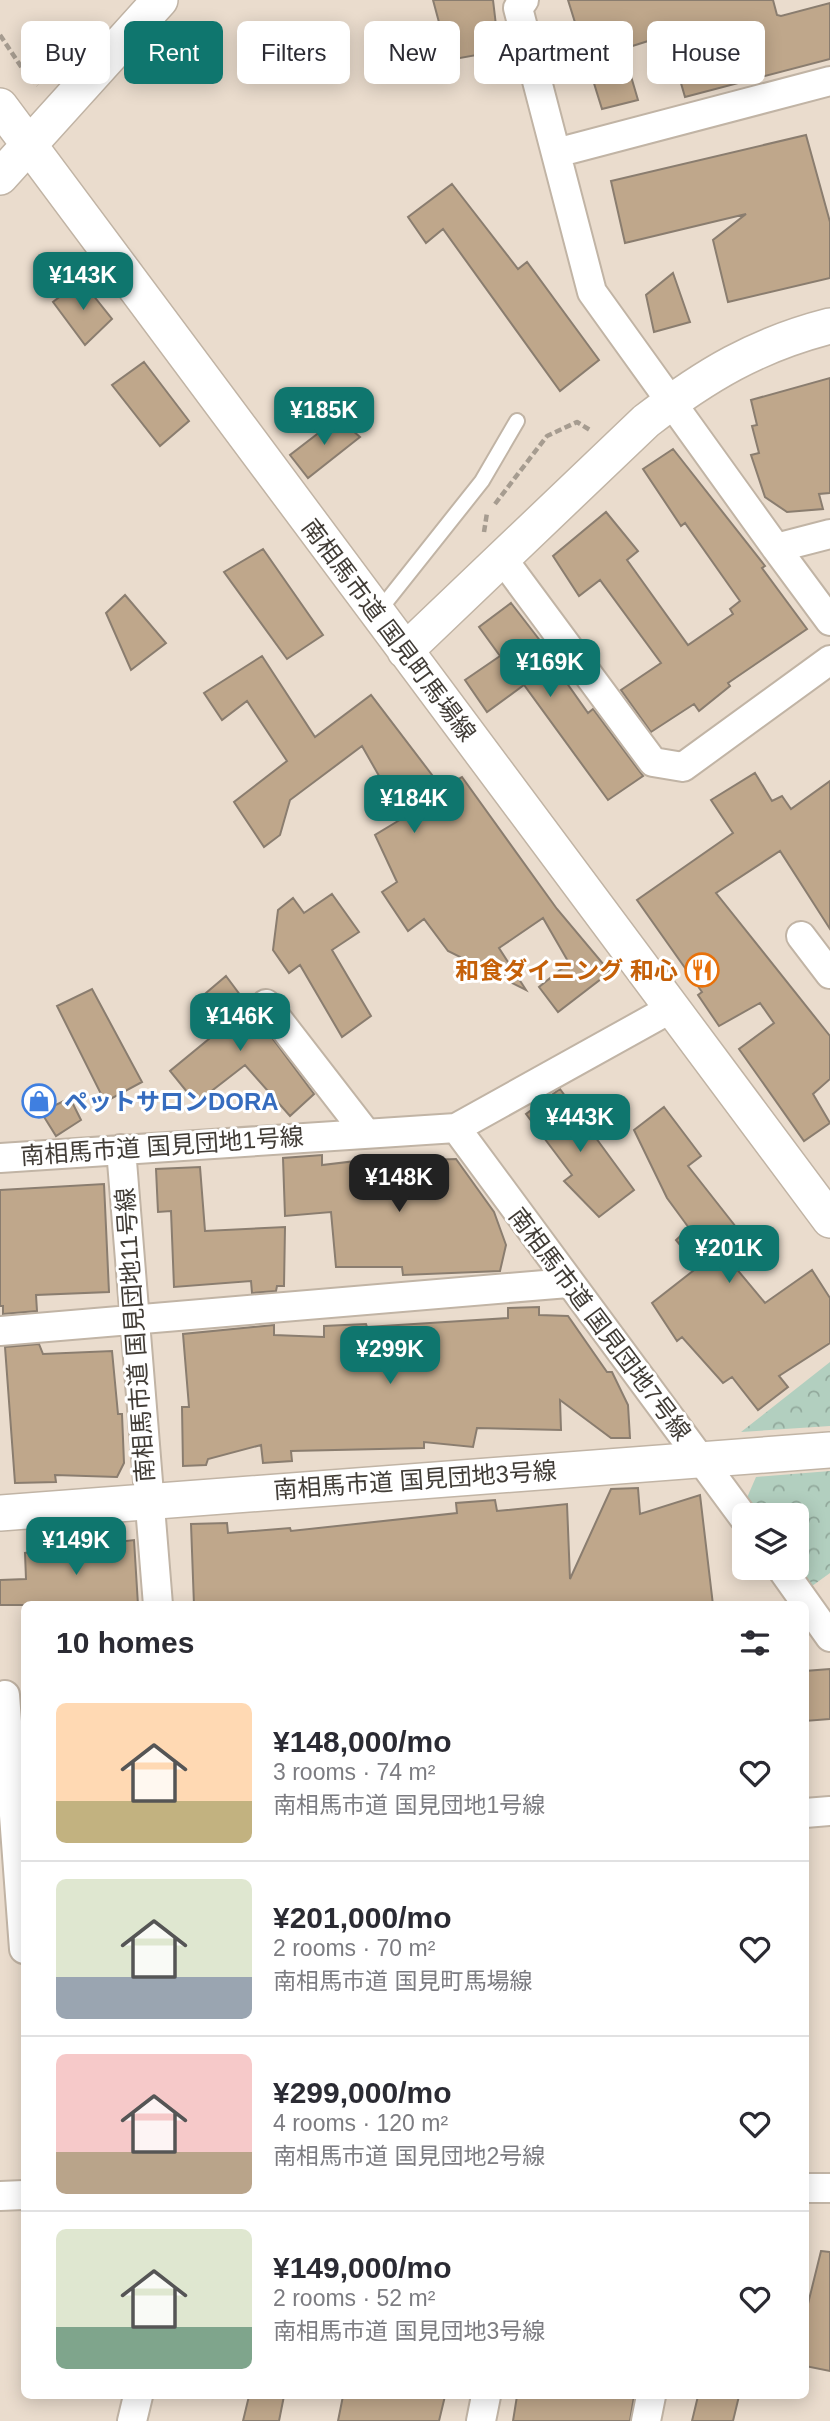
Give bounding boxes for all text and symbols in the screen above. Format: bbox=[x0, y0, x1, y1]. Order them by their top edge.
chip: Buy bbox=[21, 21, 110, 84]
chip: Rent bbox=[124, 21, 223, 84]
chip: Filters bbox=[237, 21, 350, 84]
chip: New bbox=[364, 21, 460, 84]
chip: Apartment bbox=[474, 21, 633, 84]
chip: House bbox=[647, 21, 765, 84]
pin: ¥143K bbox=[34, 252, 132, 312]
text: ¥143K bbox=[49, 262, 117, 288]
pin: ¥185K bbox=[275, 388, 373, 447]
text: ¥185K bbox=[290, 397, 358, 423]
street label: 南相馬市道 国見町馬場線 bbox=[297, 514, 481, 746]
pin: ¥169K bbox=[501, 640, 599, 699]
text: ¥169K bbox=[516, 649, 584, 675]
pin: ¥184K bbox=[365, 776, 463, 835]
text: ¥184K bbox=[380, 785, 448, 811]
restaurant icon: 和食ダイニング 和心 bbox=[683, 951, 721, 989]
place label: 和食ダイニング 和心 bbox=[455, 957, 678, 984]
pin: ¥146K bbox=[191, 993, 289, 1053]
text: ¥146K bbox=[206, 1003, 274, 1029]
shop icon: ペットサロンDORA bbox=[20, 1082, 58, 1120]
place label: ペットサロンDORA bbox=[64, 1088, 279, 1115]
pin: ¥443K bbox=[531, 1094, 629, 1154]
text: ¥443K bbox=[546, 1104, 614, 1130]
street label: 南相馬市道 国見団地1号線 bbox=[19, 1123, 305, 1169]
pin: ¥148K bbox=[350, 1154, 448, 1214]
text: ¥148K bbox=[365, 1164, 433, 1190]
street label: 南相馬市道 国見団地11号線 bbox=[111, 1187, 159, 1483]
street label: 南相馬市道 国見団地7号線 bbox=[504, 1202, 696, 1446]
pin: ¥201K bbox=[680, 1226, 778, 1285]
text: ¥201K bbox=[695, 1235, 763, 1261]
pin: ¥299K bbox=[341, 1326, 439, 1386]
text: ¥299K bbox=[356, 1336, 424, 1362]
street label: 南相馬市道 国見団地3号線 bbox=[272, 1457, 558, 1503]
map controls bbox=[732, 1503, 809, 1580]
button: layers bbox=[732, 1503, 809, 1580]
pin: ¥149K bbox=[27, 1518, 125, 1577]
text: ¥149K bbox=[42, 1527, 110, 1553]
icon: filters bbox=[736, 1624, 774, 1662]
text: 10 homes bbox=[56, 1626, 194, 1659]
text: ¥148,000/mo bbox=[273, 1725, 451, 1758]
icon: home bbox=[112, 1731, 196, 1815]
icon: heart bbox=[736, 1754, 774, 1792]
text: 3 rooms · 74 m² bbox=[273, 1759, 435, 1785]
text: 南相馬市道 国見団地1号線 bbox=[273, 1792, 545, 1818]
text: ¥201,000/mo bbox=[273, 1901, 451, 1934]
icon: home bbox=[112, 1907, 196, 1991]
icon: heart bbox=[736, 1930, 774, 1968]
text: 2 rooms · 70 m² bbox=[273, 1935, 435, 1961]
text: 南相馬市道 国見町馬場線 bbox=[273, 1968, 532, 1994]
text: ¥299,000/mo bbox=[273, 2076, 451, 2109]
icon: home bbox=[112, 2082, 196, 2166]
icon: heart bbox=[736, 2105, 774, 2143]
text: 4 rooms · 120 m² bbox=[273, 2110, 448, 2136]
text: 南相馬市道 国見団地2号線 bbox=[273, 2143, 545, 2169]
text: ¥149,000/mo bbox=[273, 2251, 451, 2284]
icon: home bbox=[112, 2257, 196, 2341]
icon: heart bbox=[736, 2280, 774, 2318]
text: 2 rooms · 52 m² bbox=[273, 2285, 435, 2311]
text: 南相馬市道 国見団地3号線 bbox=[273, 2318, 545, 2344]

